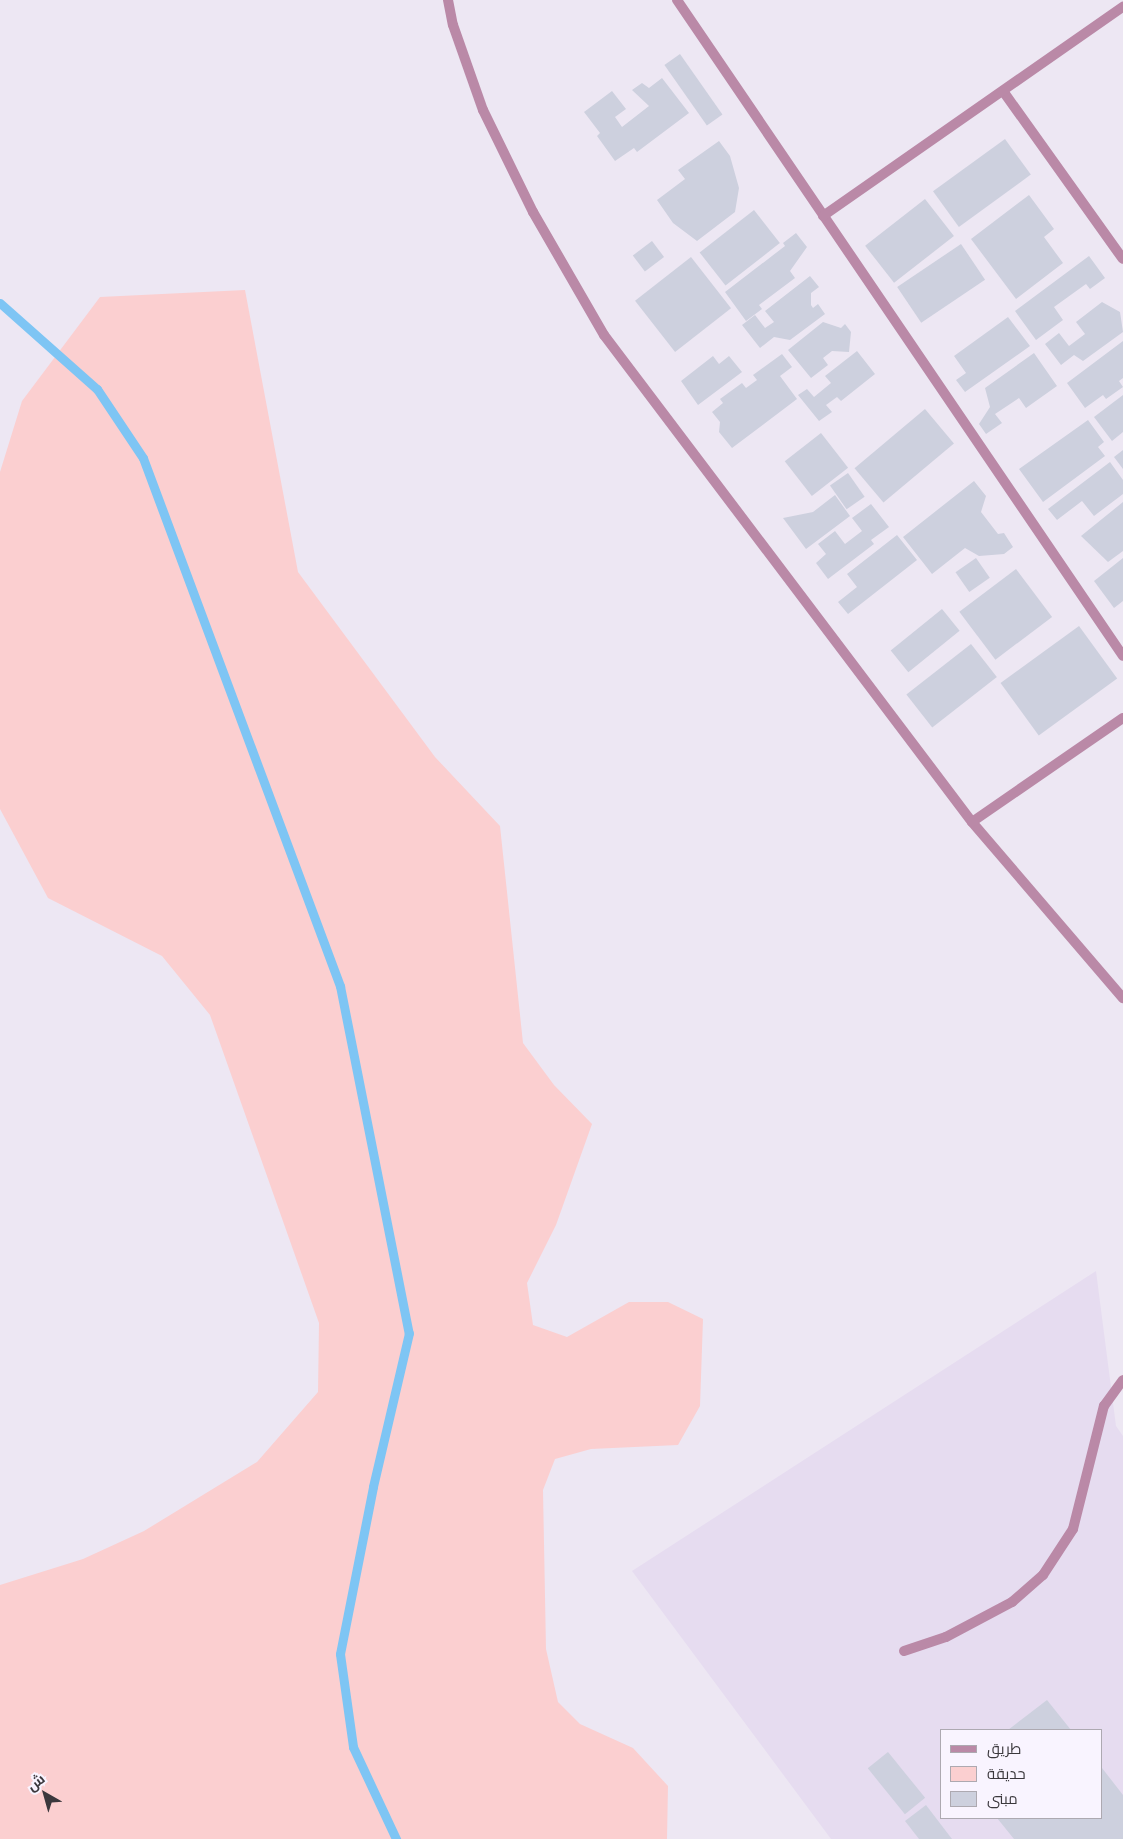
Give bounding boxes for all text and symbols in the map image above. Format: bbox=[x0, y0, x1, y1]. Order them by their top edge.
legend bbox=[940, 1729, 1103, 1819]
text: طريق bbox=[987, 1739, 1021, 1758]
text: حديقة bbox=[987, 1764, 1026, 1783]
north arrow bbox=[20, 1769, 70, 1819]
text: ش bbox=[23, 1770, 48, 1795]
text: مبنى bbox=[987, 1789, 1018, 1808]

